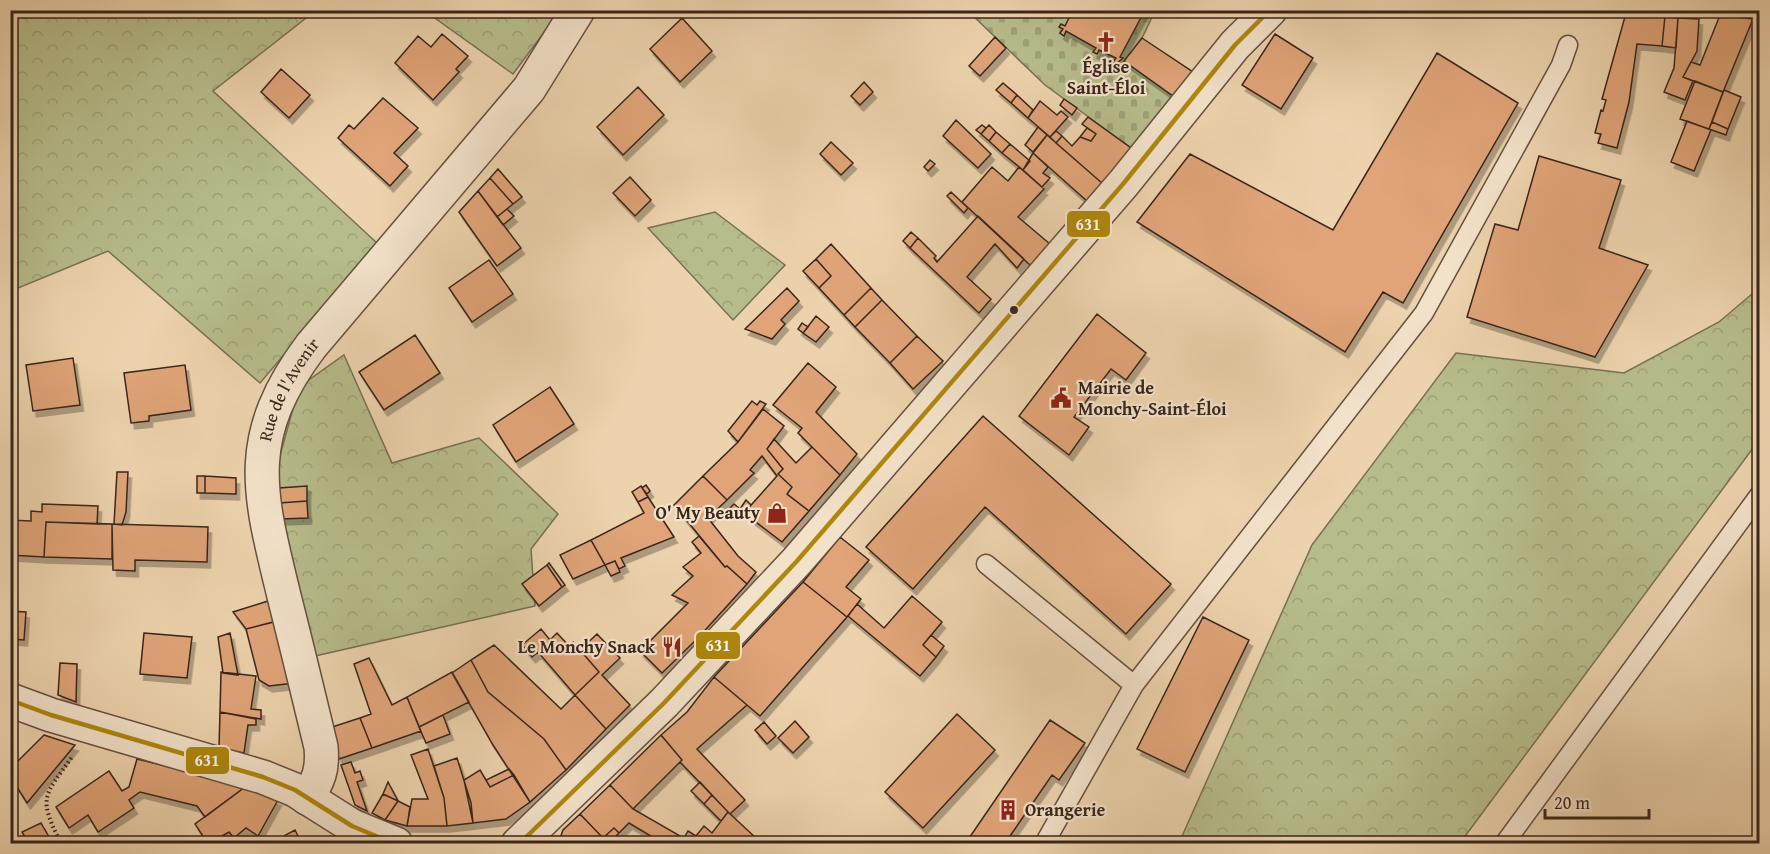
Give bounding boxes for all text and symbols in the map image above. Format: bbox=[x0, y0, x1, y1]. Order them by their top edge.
church icon: Église Saint-Éloi bbox=[1094, 30, 1118, 54]
place label: Église Saint-Éloi bbox=[1067, 53, 1146, 101]
line badge: 631 bbox=[1066, 210, 1111, 238]
text: 631 bbox=[1076, 212, 1100, 236]
unlabelled marker bbox=[1008, 304, 1020, 316]
street label: Rue de l'Avenir bbox=[251, 331, 326, 444]
place label: Mairie de Monchy-Saint-Éloi bbox=[1078, 374, 1227, 422]
public building icon: Mairie de Monchy-Saint-Éloi bbox=[1049, 386, 1073, 410]
place label: O' My Beauty bbox=[655, 499, 761, 526]
shop icon: O' My Beauty bbox=[765, 501, 789, 525]
line badge: 631 bbox=[695, 631, 741, 660]
place label: Le Monchy Snack bbox=[518, 633, 656, 660]
text: 631 bbox=[706, 633, 730, 657]
restaurant icon: Le Monchy Snack bbox=[660, 635, 684, 659]
line badge: 631 bbox=[185, 746, 230, 775]
text: 631 bbox=[195, 748, 219, 772]
scale bar bbox=[1545, 782, 1648, 820]
text: 20 m bbox=[1554, 789, 1590, 816]
place label: Orangerie bbox=[1025, 796, 1105, 823]
building icon: Orangerie bbox=[996, 798, 1020, 822]

